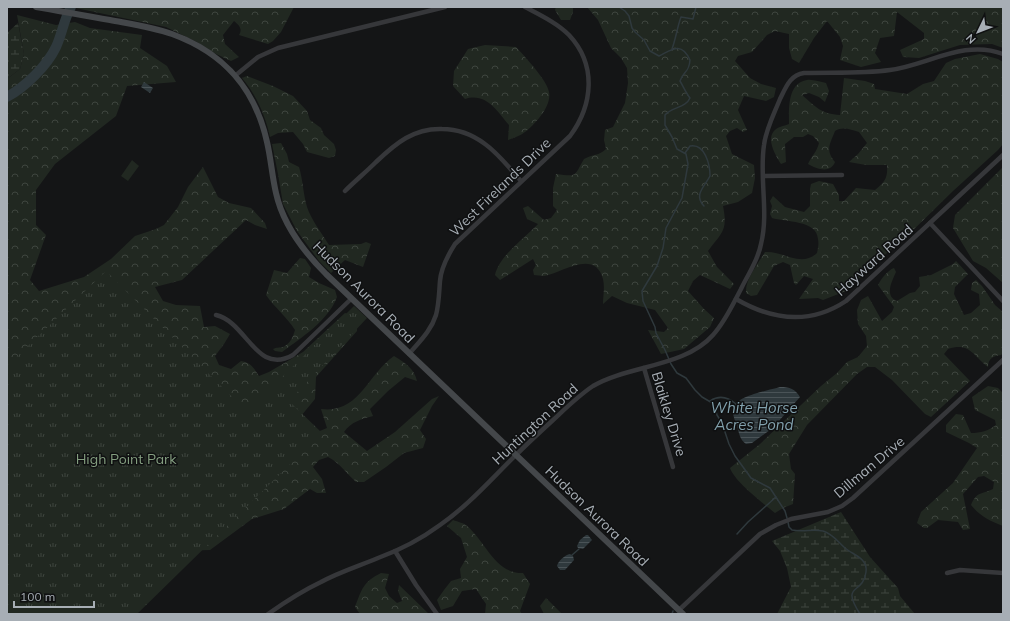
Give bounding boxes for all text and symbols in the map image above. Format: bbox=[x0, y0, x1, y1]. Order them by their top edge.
north arrow bbox=[958, 12, 998, 52]
text: N bbox=[963, 31, 979, 47]
street label: West Firelands Drive bbox=[445, 134, 555, 240]
street label: Hayward Road bbox=[831, 220, 917, 300]
street label: Hudson Aurora Road bbox=[309, 237, 419, 347]
street label: Blaikley Drive bbox=[648, 370, 690, 458]
street label: Huntington Road bbox=[488, 380, 582, 468]
water label: White Horse Acres Pond bbox=[710, 398, 798, 434]
street label: Dillman Drive bbox=[830, 432, 908, 502]
park label: High Point Park bbox=[76, 450, 177, 468]
street label: Hudson Aurora Road bbox=[542, 462, 652, 570]
scale bar bbox=[14, 583, 94, 609]
text: 100 m bbox=[20, 589, 55, 604]

